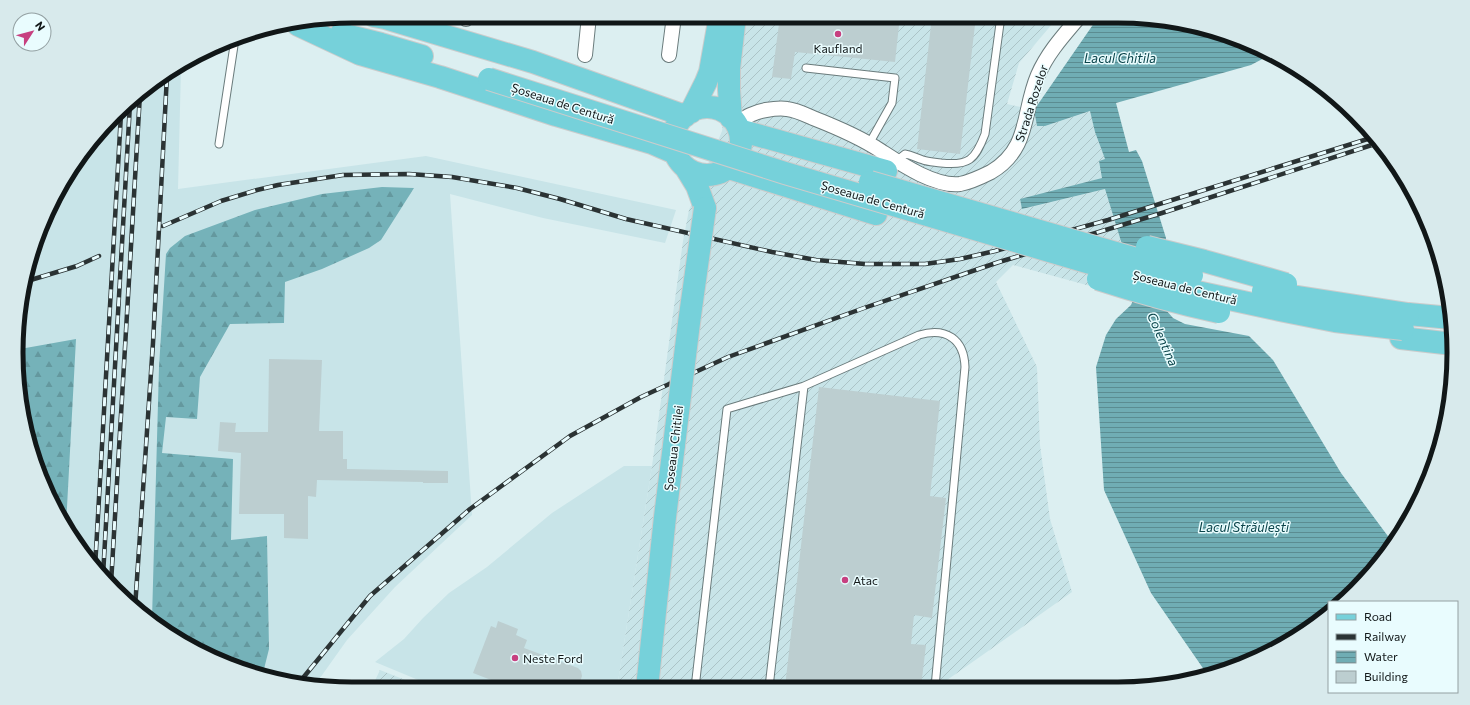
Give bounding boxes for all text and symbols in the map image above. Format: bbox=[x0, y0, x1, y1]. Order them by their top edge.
north arrow bbox=[12, 12, 52, 52]
text: N bbox=[33, 19, 48, 33]
marker: Kaufland bbox=[833, 29, 843, 39]
place label: Kaufland bbox=[814, 41, 863, 55]
water label: Lacul Chitila bbox=[1084, 50, 1156, 66]
street label: Strada Rozelor bbox=[1012, 62, 1050, 143]
street label: Șoseaua de Centură bbox=[510, 80, 616, 127]
street label: Șoseaua de Centură bbox=[819, 178, 926, 221]
street label: Șoseaua de Centură bbox=[1131, 267, 1239, 308]
water label: Colentina bbox=[1144, 310, 1182, 369]
street label: Șoseaua Chitilei bbox=[661, 404, 686, 492]
water label: Lacul Străulești bbox=[1199, 519, 1290, 536]
place label: Atac bbox=[853, 573, 878, 587]
marker: Atac bbox=[840, 575, 850, 585]
legend bbox=[1328, 601, 1458, 693]
text: Road bbox=[1364, 609, 1392, 623]
text: Railway bbox=[1364, 629, 1406, 643]
text: Water bbox=[1364, 649, 1398, 663]
place label: Neste Ford bbox=[523, 651, 583, 665]
marker: Neste Ford bbox=[510, 653, 520, 663]
text: Building bbox=[1364, 669, 1408, 683]

